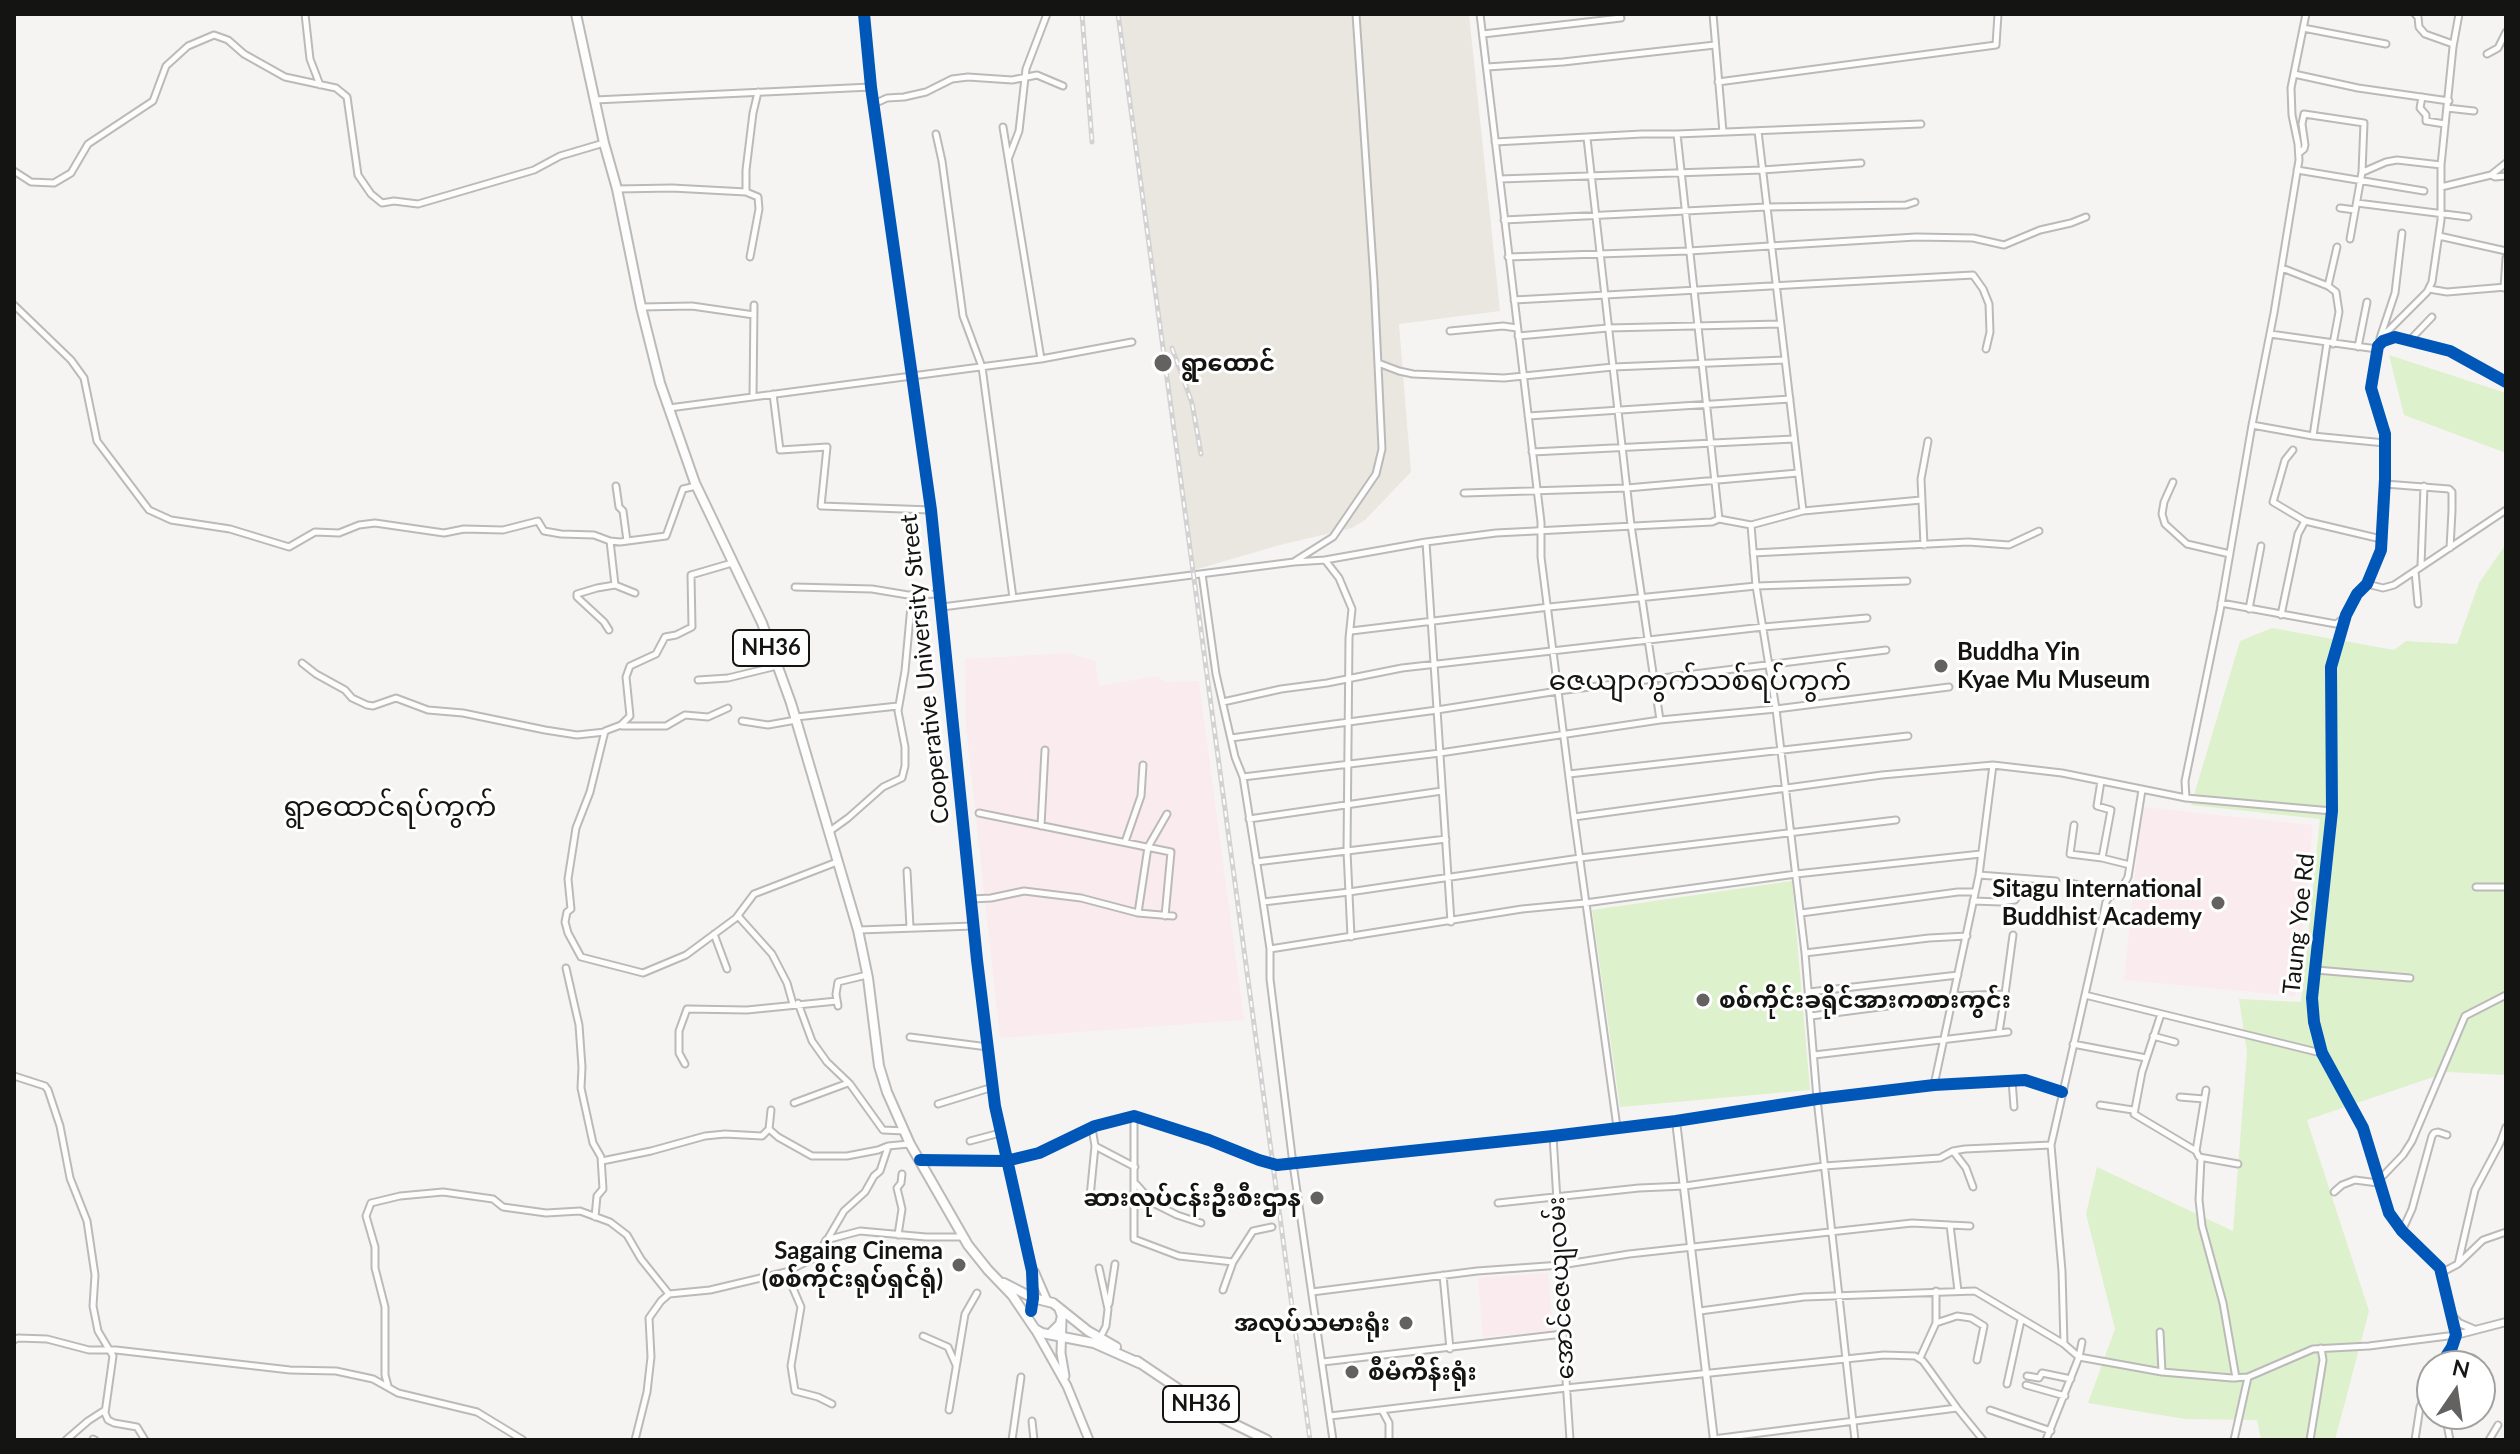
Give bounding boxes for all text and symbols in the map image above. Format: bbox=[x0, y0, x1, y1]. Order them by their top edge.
place label: ရွာထောင် bbox=[1181, 349, 1275, 377]
marker: ရွာထောင် bbox=[1152, 352, 1174, 374]
street label: Cooperative University Street bbox=[894, 513, 956, 825]
road number: NH36 bbox=[733, 630, 809, 666]
place label: Buddha Yin Kyae Mu Museum bbox=[1957, 638, 2150, 694]
marker: Buddha Yin Kyae Mu Museum bbox=[1932, 657, 1950, 675]
district label: ဇေယျာကွက်သစ်ရပ်ကွက် bbox=[1549, 664, 1851, 698]
district label: ရွာထောင်ရပ်ကွက် bbox=[284, 790, 496, 824]
street label: Taung Yoe Rd bbox=[2277, 852, 2321, 996]
place label: Sitagu International Buddhist Academy bbox=[1992, 875, 2202, 931]
marker: Sitagu International Buddhist Academy bbox=[2209, 894, 2227, 912]
place label: စစ်ကိုင်းခရိုင်အားကစားကွင်း bbox=[1719, 986, 2011, 1014]
marker: စစ်ကိုင်းခရိုင်အားကစားကွင်း bbox=[1694, 991, 1712, 1009]
place label: ဆားလုပ်ငန်းဦးစီးဌာန bbox=[1083, 1184, 1301, 1212]
marker: ဆားလုပ်ငန်းဦးစီးဌာန bbox=[1308, 1189, 1326, 1207]
street label: အောင်ဇေယျလမ်း bbox=[1542, 1196, 1580, 1380]
place label: Sagaing Cinema (စစ်ကိုင်းရုပ်ရှင်ရုံ) bbox=[762, 1237, 943, 1293]
marker: Sagaing Cinema (စစ်ကိုင်းရုပ်ရှင်ရုံ) bbox=[950, 1256, 968, 1274]
place label: အလုပ်သမားရုံး bbox=[1234, 1309, 1390, 1337]
marker: အလုပ်သမားရုံး bbox=[1397, 1314, 1415, 1332]
north arrow bbox=[2416, 1350, 2496, 1430]
text: N bbox=[2450, 1353, 2472, 1383]
place label: စီမံကိန်းရုံး‌ bbox=[1368, 1358, 1477, 1386]
marker: စီမံကိန်းရုံး‌ bbox=[1343, 1363, 1361, 1381]
road number: NH36 bbox=[1163, 1386, 1239, 1422]

